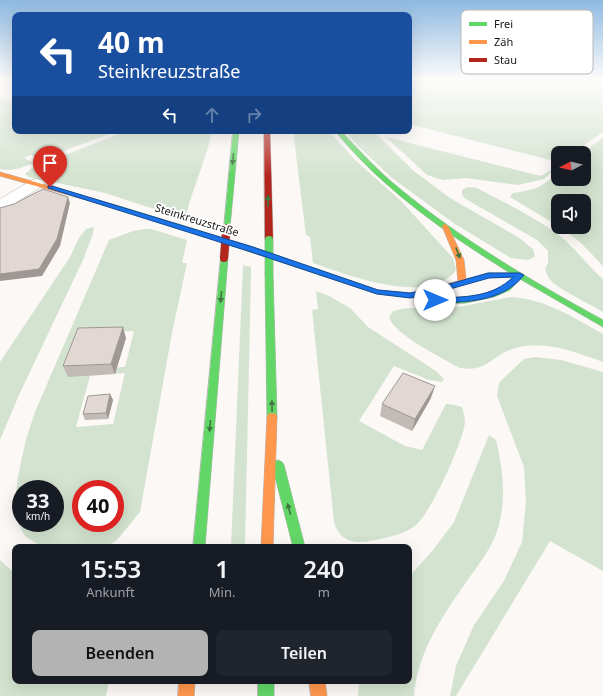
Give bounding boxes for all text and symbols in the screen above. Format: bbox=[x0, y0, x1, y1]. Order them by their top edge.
legend bbox=[461, 10, 593, 74]
text: Frei bbox=[494, 16, 513, 31]
text: 40 m bbox=[98, 23, 165, 61]
icon: left bbox=[32, 28, 84, 80]
text: Zäh bbox=[494, 34, 513, 49]
text: Stau bbox=[494, 52, 517, 67]
text: Steinkreuzstraße bbox=[98, 59, 241, 83]
icon: left bbox=[159, 104, 181, 126]
icon: ahead bbox=[201, 104, 223, 126]
icon: right bbox=[243, 104, 265, 126]
pin bbox=[33, 146, 67, 187]
north arrow bbox=[551, 146, 591, 186]
map controls bbox=[551, 146, 591, 234]
icon: arrive bbox=[39, 152, 61, 174]
one-way arrow bbox=[230, 153, 237, 165]
one-way arrow bbox=[265, 194, 271, 207]
button: sound bbox=[551, 194, 591, 234]
street label: Steinkreuzstraße bbox=[153, 200, 241, 239]
one-way arrow bbox=[455, 247, 461, 259]
position arrow bbox=[414, 279, 456, 321]
one-way arrow bbox=[217, 290, 224, 303]
one-way arrow bbox=[269, 399, 275, 412]
one-way arrow bbox=[206, 420, 213, 432]
speed limit sign: 40 bbox=[72, 480, 124, 532]
text: 33 bbox=[27, 487, 49, 514]
one-way arrow bbox=[286, 503, 292, 515]
text: km/h bbox=[26, 509, 50, 523]
text: 15:53 bbox=[80, 552, 141, 585]
text: 1 bbox=[215, 552, 229, 585]
text: 240 bbox=[303, 552, 344, 585]
text: Ankunft bbox=[86, 583, 135, 601]
text: Min. bbox=[209, 583, 236, 601]
text: m bbox=[318, 583, 330, 601]
button: Beenden bbox=[32, 630, 208, 676]
button: Teilen bbox=[216, 630, 392, 676]

